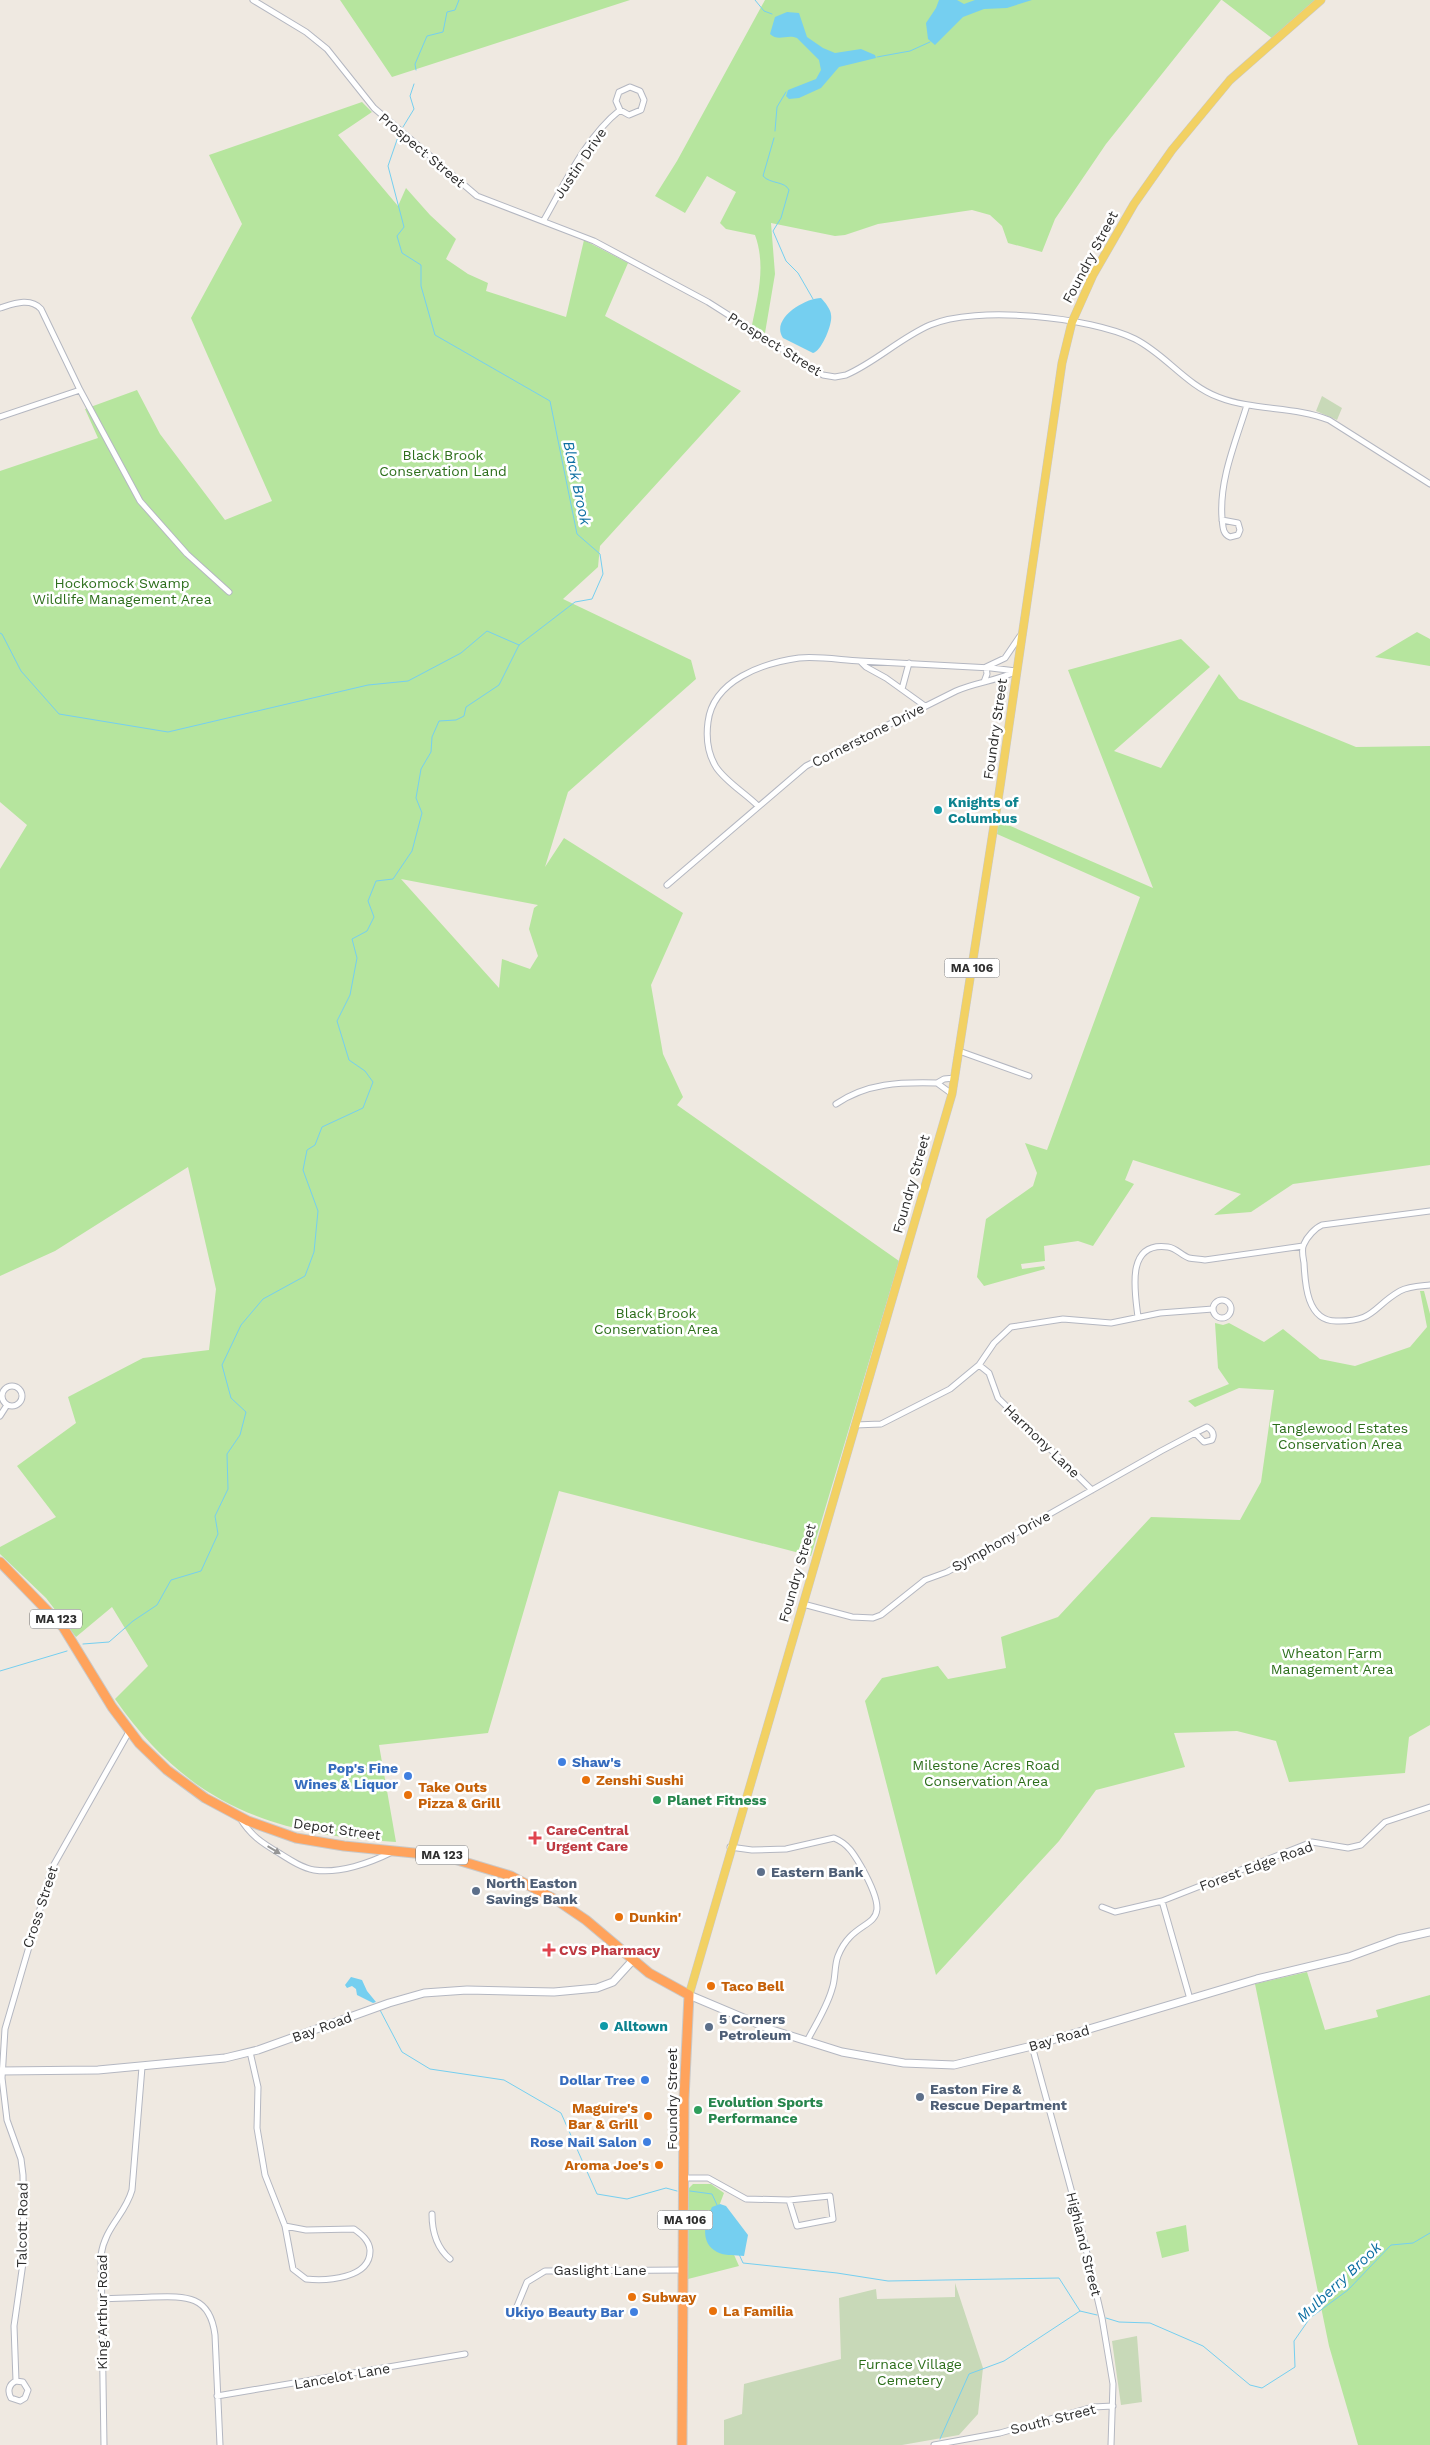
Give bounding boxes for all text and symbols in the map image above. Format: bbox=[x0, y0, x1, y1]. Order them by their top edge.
street label: Prospect Street bbox=[376, 109, 468, 191]
street label: Justin Drive bbox=[551, 125, 609, 201]
street label: Foundry Street bbox=[1059, 208, 1121, 306]
street label: Prospect Street bbox=[725, 309, 825, 379]
water label: Black Brook bbox=[559, 439, 595, 528]
park label: Black Brook Conservation Land bbox=[379, 447, 507, 479]
park label: Hockomock Swamp Wildlife Management Area bbox=[32, 575, 212, 607]
street label: Foundry Street bbox=[980, 677, 1010, 781]
street label: Cornerstone Drive bbox=[809, 700, 927, 770]
place label: Knights of Columbus bbox=[948, 794, 1019, 826]
marker: Knights of Columbus bbox=[932, 804, 944, 816]
road number: MA 106 bbox=[944, 958, 1000, 978]
street label: Foundry Street bbox=[889, 1133, 933, 1235]
park label: Black Brook Conservation Area bbox=[594, 1305, 718, 1337]
street label: Harmony Lane bbox=[1001, 1401, 1083, 1481]
park label: Tanglewood Estates Conservation Area bbox=[1272, 1420, 1408, 1452]
street label: Symphony Drive bbox=[949, 1507, 1053, 1575]
street label: Foundry Street bbox=[775, 1522, 819, 1624]
road number: MA 123 bbox=[30, 1610, 82, 1628]
park label: Wheaton Farm Management Area bbox=[1271, 1645, 1393, 1677]
place label: Shaw's bbox=[572, 1754, 622, 1770]
marker: Shaw's bbox=[556, 1756, 568, 1768]
park label: Milestone Acres Road Conservation Area bbox=[912, 1757, 1060, 1789]
place label: Pop's Fine Wines & Liquor bbox=[294, 1760, 398, 1792]
marker: Pop's Fine Wines & Liquor bbox=[402, 1770, 414, 1782]
place label: Zenshi Sushi bbox=[596, 1772, 684, 1788]
marker: Zenshi Sushi bbox=[580, 1774, 592, 1786]
place label: Take Outs Pizza & Grill bbox=[418, 1779, 501, 1811]
marker: Take Outs Pizza & Grill bbox=[402, 1789, 414, 1801]
place label: Planet Fitness bbox=[667, 1792, 767, 1808]
marker: Planet Fitness bbox=[651, 1794, 663, 1806]
street label: Depot Street bbox=[292, 1815, 382, 1843]
place label: CareCentral Urgent Care bbox=[546, 1822, 629, 1854]
marker: CareCentral Urgent Care bbox=[528, 1831, 542, 1845]
street label: Forest Edge Road bbox=[1197, 1838, 1315, 1894]
one-way arrow bbox=[267, 1846, 280, 1855]
road number: MA 123 bbox=[416, 1846, 468, 1864]
street label: Cross Street bbox=[19, 1864, 61, 1950]
place label: Eastern Bank bbox=[771, 1864, 864, 1880]
marker: Eastern Bank bbox=[755, 1866, 767, 1878]
place label: North Easton Savings Bank bbox=[486, 1875, 578, 1907]
marker: North Easton Savings Bank bbox=[470, 1885, 482, 1897]
place label: Dunkin' bbox=[629, 1909, 681, 1925]
marker: Dunkin' bbox=[613, 1911, 625, 1923]
place label: CVS Pharmacy bbox=[559, 1942, 660, 1958]
marker: CVS Pharmacy bbox=[543, 1944, 555, 1956]
place label: Taco Bell bbox=[721, 1978, 785, 1994]
marker: Taco Bell bbox=[705, 1980, 717, 1992]
street label: Bay Road bbox=[290, 2009, 354, 2045]
place label: 5 Corners Petroleum bbox=[719, 2011, 791, 2043]
place label: Alltown bbox=[614, 2018, 668, 2034]
marker: Alltown bbox=[598, 2020, 610, 2032]
marker: 5 Corners Petroleum bbox=[703, 2021, 715, 2033]
street label: Bay Road bbox=[1027, 2022, 1091, 2054]
street label: Foundry Street bbox=[664, 2048, 680, 2150]
place label: Dollar Tree bbox=[559, 2072, 635, 2088]
marker: Dollar Tree bbox=[639, 2074, 651, 2086]
place label: Easton Fire & Rescue Department bbox=[930, 2081, 1067, 2113]
marker: Easton Fire & Rescue Department bbox=[914, 2091, 926, 2103]
place label: Evolution Sports Performance bbox=[708, 2094, 823, 2126]
place label: Maguire's Bar & Grill bbox=[568, 2100, 639, 2132]
marker: Evolution Sports Performance bbox=[692, 2104, 704, 2116]
marker: Maguire's Bar & Grill bbox=[642, 2110, 654, 2122]
place label: Rose Nail Salon bbox=[530, 2134, 637, 2150]
marker: Rose Nail Salon bbox=[641, 2136, 653, 2148]
place label: Aroma Joe's bbox=[565, 2157, 650, 2173]
marker: Aroma Joe's bbox=[653, 2159, 665, 2171]
street label: Talcott Road bbox=[13, 2182, 31, 2268]
street label: Highland Street bbox=[1063, 2190, 1105, 2298]
road number: MA 106 bbox=[658, 2210, 712, 2230]
water label: Mulberry Brook bbox=[1293, 2238, 1386, 2326]
street label: King Arthur Road bbox=[94, 2254, 110, 2370]
street label: Gaslight Lane bbox=[553, 2262, 647, 2278]
place label: Subway bbox=[642, 2289, 696, 2305]
marker: Subway bbox=[626, 2291, 638, 2303]
place label: La Familia bbox=[723, 2303, 794, 2319]
place label: Ukiyo Beauty Bar bbox=[505, 2304, 624, 2320]
marker: La Familia bbox=[707, 2305, 719, 2317]
marker: Ukiyo Beauty Bar bbox=[628, 2306, 640, 2318]
park label: Furnace Village Cemetery bbox=[858, 2356, 962, 2388]
street label: Lancelot Lane bbox=[293, 2360, 391, 2392]
street label: South Street bbox=[1009, 2401, 1097, 2437]

